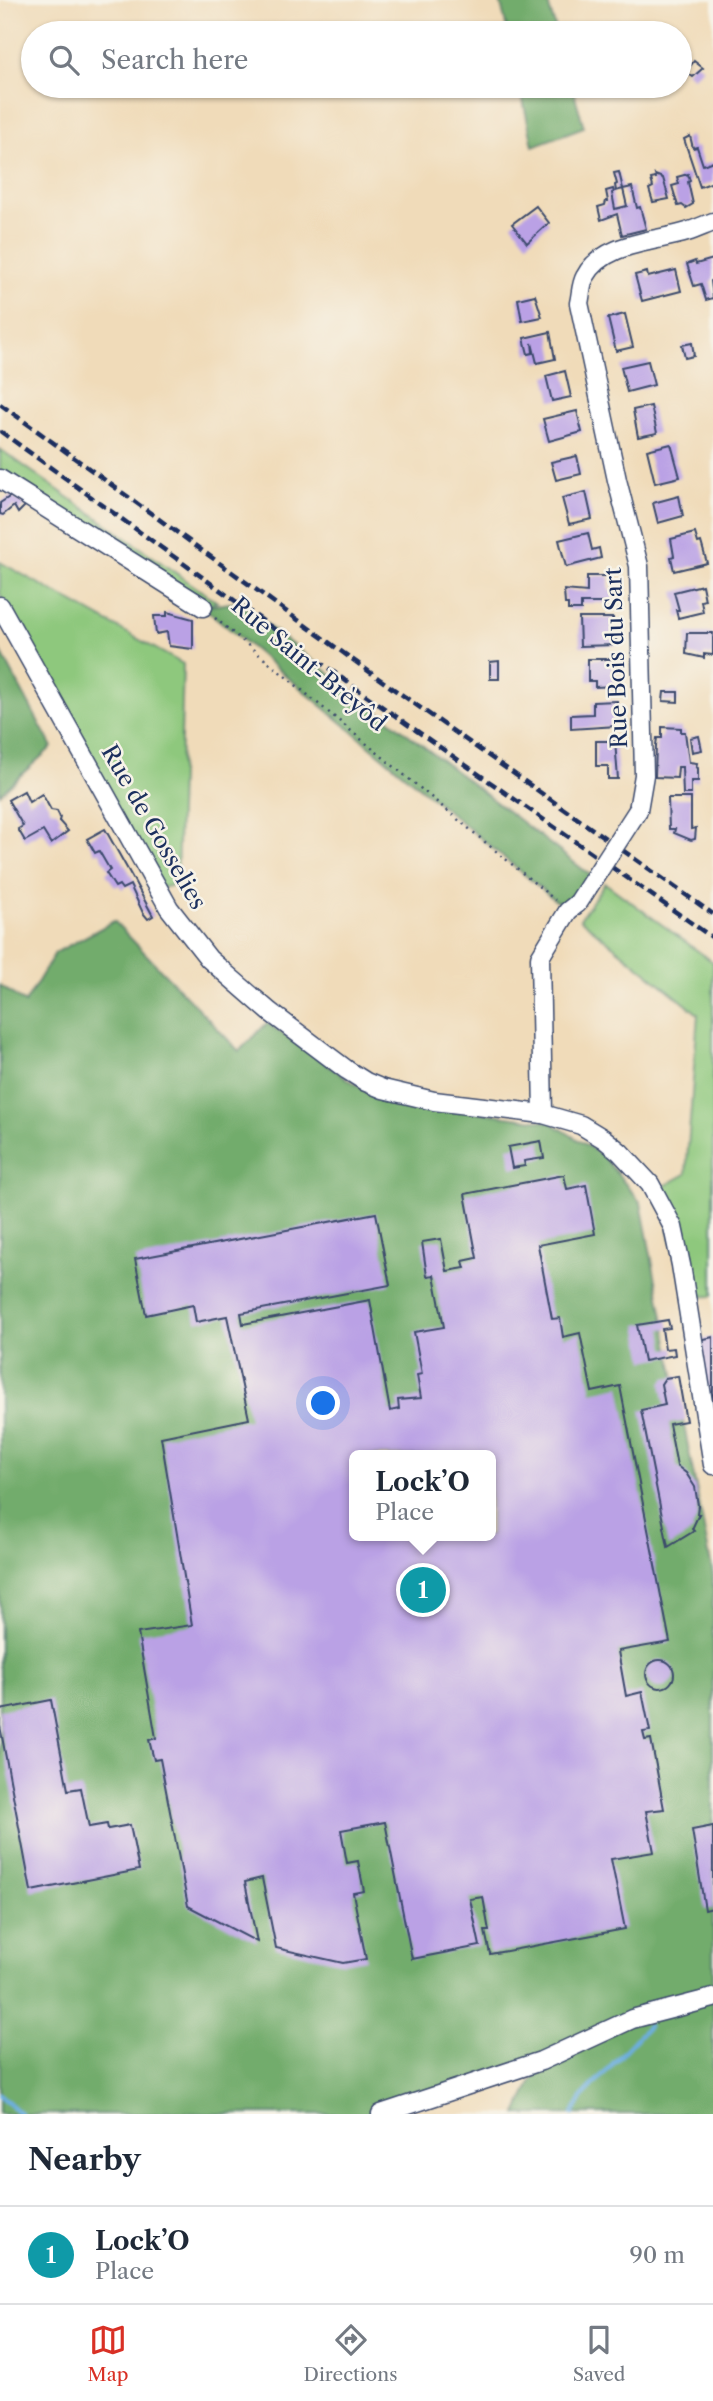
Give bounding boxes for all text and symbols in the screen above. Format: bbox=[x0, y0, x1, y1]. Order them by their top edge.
search box bbox=[21, 21, 692, 98]
icon: search bbox=[45, 41, 83, 79]
text: Search here bbox=[101, 44, 248, 76]
street label: Rue Bois du Sart bbox=[599, 567, 633, 749]
street label: Rue Saint-Brèyôd bbox=[226, 591, 392, 737]
street label: Rue de Gosselies bbox=[96, 740, 212, 914]
your location bbox=[306, 1386, 340, 1420]
popup bbox=[349, 1450, 496, 1541]
text: Lock’O bbox=[375, 1466, 470, 1498]
text: Place bbox=[375, 1498, 434, 1526]
pin: 1 bbox=[400, 1564, 446, 1616]
text: Nearby bbox=[28, 2141, 141, 2178]
text: Lock’O bbox=[95, 2225, 190, 2257]
text: 1 bbox=[46, 2241, 56, 2269]
text: 90 m bbox=[629, 2241, 685, 2269]
text: Place bbox=[95, 2257, 154, 2285]
tab: Map bbox=[88, 2321, 128, 2386]
tab: Directions bbox=[304, 2321, 397, 2386]
tab: Saved bbox=[573, 2321, 625, 2386]

